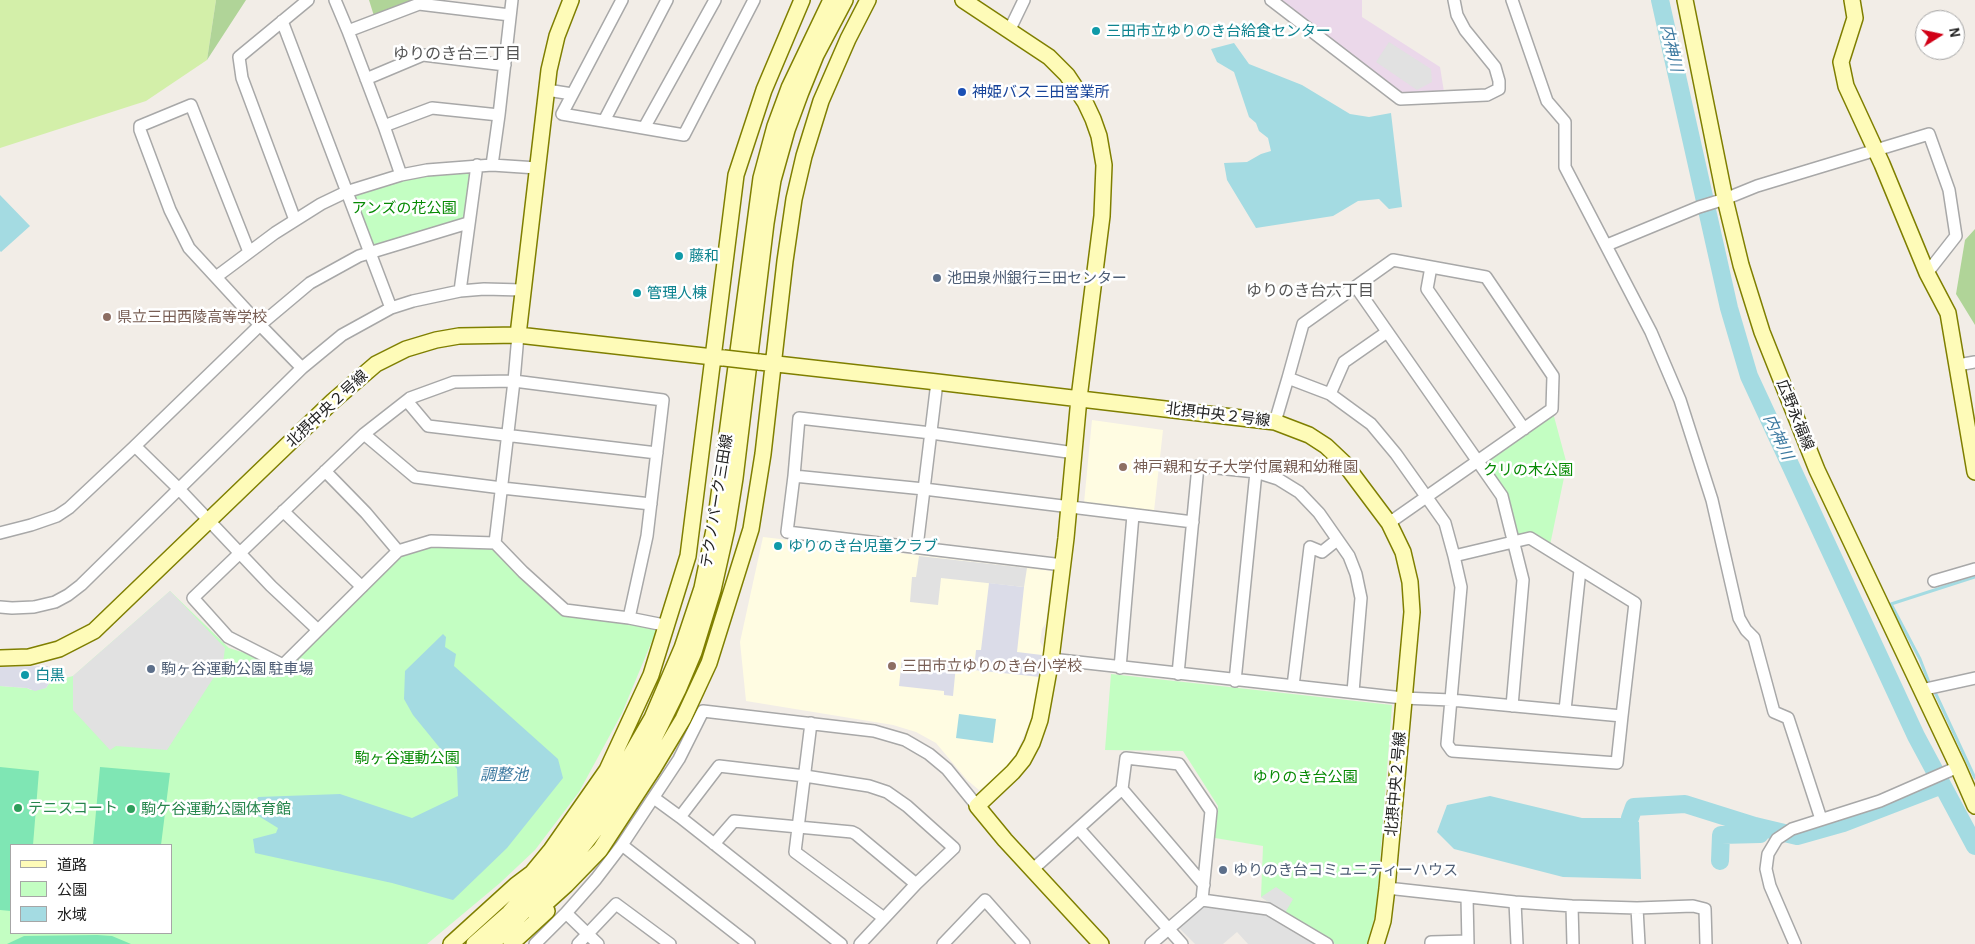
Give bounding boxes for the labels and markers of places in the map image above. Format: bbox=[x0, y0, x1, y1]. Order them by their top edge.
place label: 三田市立ゆりのき台給食センター bbox=[1106, 22, 1331, 40]
marker: 三田市立ゆりのき台給食センター bbox=[1090, 25, 1102, 37]
place label: 神姫バス 三田営業所 bbox=[972, 83, 1109, 101]
marker: 神姫バス 三田営業所 bbox=[956, 86, 968, 98]
place label: 藤和 bbox=[689, 247, 719, 265]
marker: 藤和 bbox=[673, 250, 685, 262]
place label: 池田泉州銀行三田センター bbox=[947, 269, 1127, 287]
marker: 池田泉州銀行三田センター bbox=[931, 272, 943, 284]
place label: 管理人棟 bbox=[647, 284, 707, 302]
marker: 管理人棟 bbox=[631, 287, 643, 299]
place label: 県立三田西陵高等学校 bbox=[117, 308, 267, 326]
marker: 県立三田西陵高等学校 bbox=[101, 311, 113, 323]
place label: 神戸親和女子大学付属親和幼稚園 bbox=[1133, 458, 1358, 476]
marker: 神戸親和女子大学付属親和幼稚園 bbox=[1117, 461, 1129, 473]
place label: ゆりのき台児童クラブ bbox=[788, 537, 938, 555]
marker: ゆりのき台児童クラブ bbox=[772, 540, 784, 552]
place label: 三田市立ゆりのき台小学校 bbox=[902, 657, 1082, 675]
place label: 駒ヶ谷運動公園 駐車場 bbox=[161, 660, 313, 678]
marker: 三田市立ゆりのき台小学校 bbox=[886, 660, 898, 672]
marker: 駒ヶ谷運動公園 駐車場 bbox=[145, 663, 157, 675]
place label: 白黒 bbox=[35, 666, 65, 684]
marker: 白黒 bbox=[19, 669, 31, 681]
place label: テニスコート bbox=[28, 799, 118, 817]
place label: 駒ケ谷運動公園体育館 bbox=[141, 800, 291, 818]
marker: テニスコート bbox=[12, 802, 24, 814]
marker: 駒ケ谷運動公園体育館 bbox=[125, 803, 137, 815]
place label: ゆりのき台コミュニティーハウス bbox=[1233, 861, 1458, 879]
marker: ゆりのき台コミュニティーハウス bbox=[1217, 864, 1229, 876]

